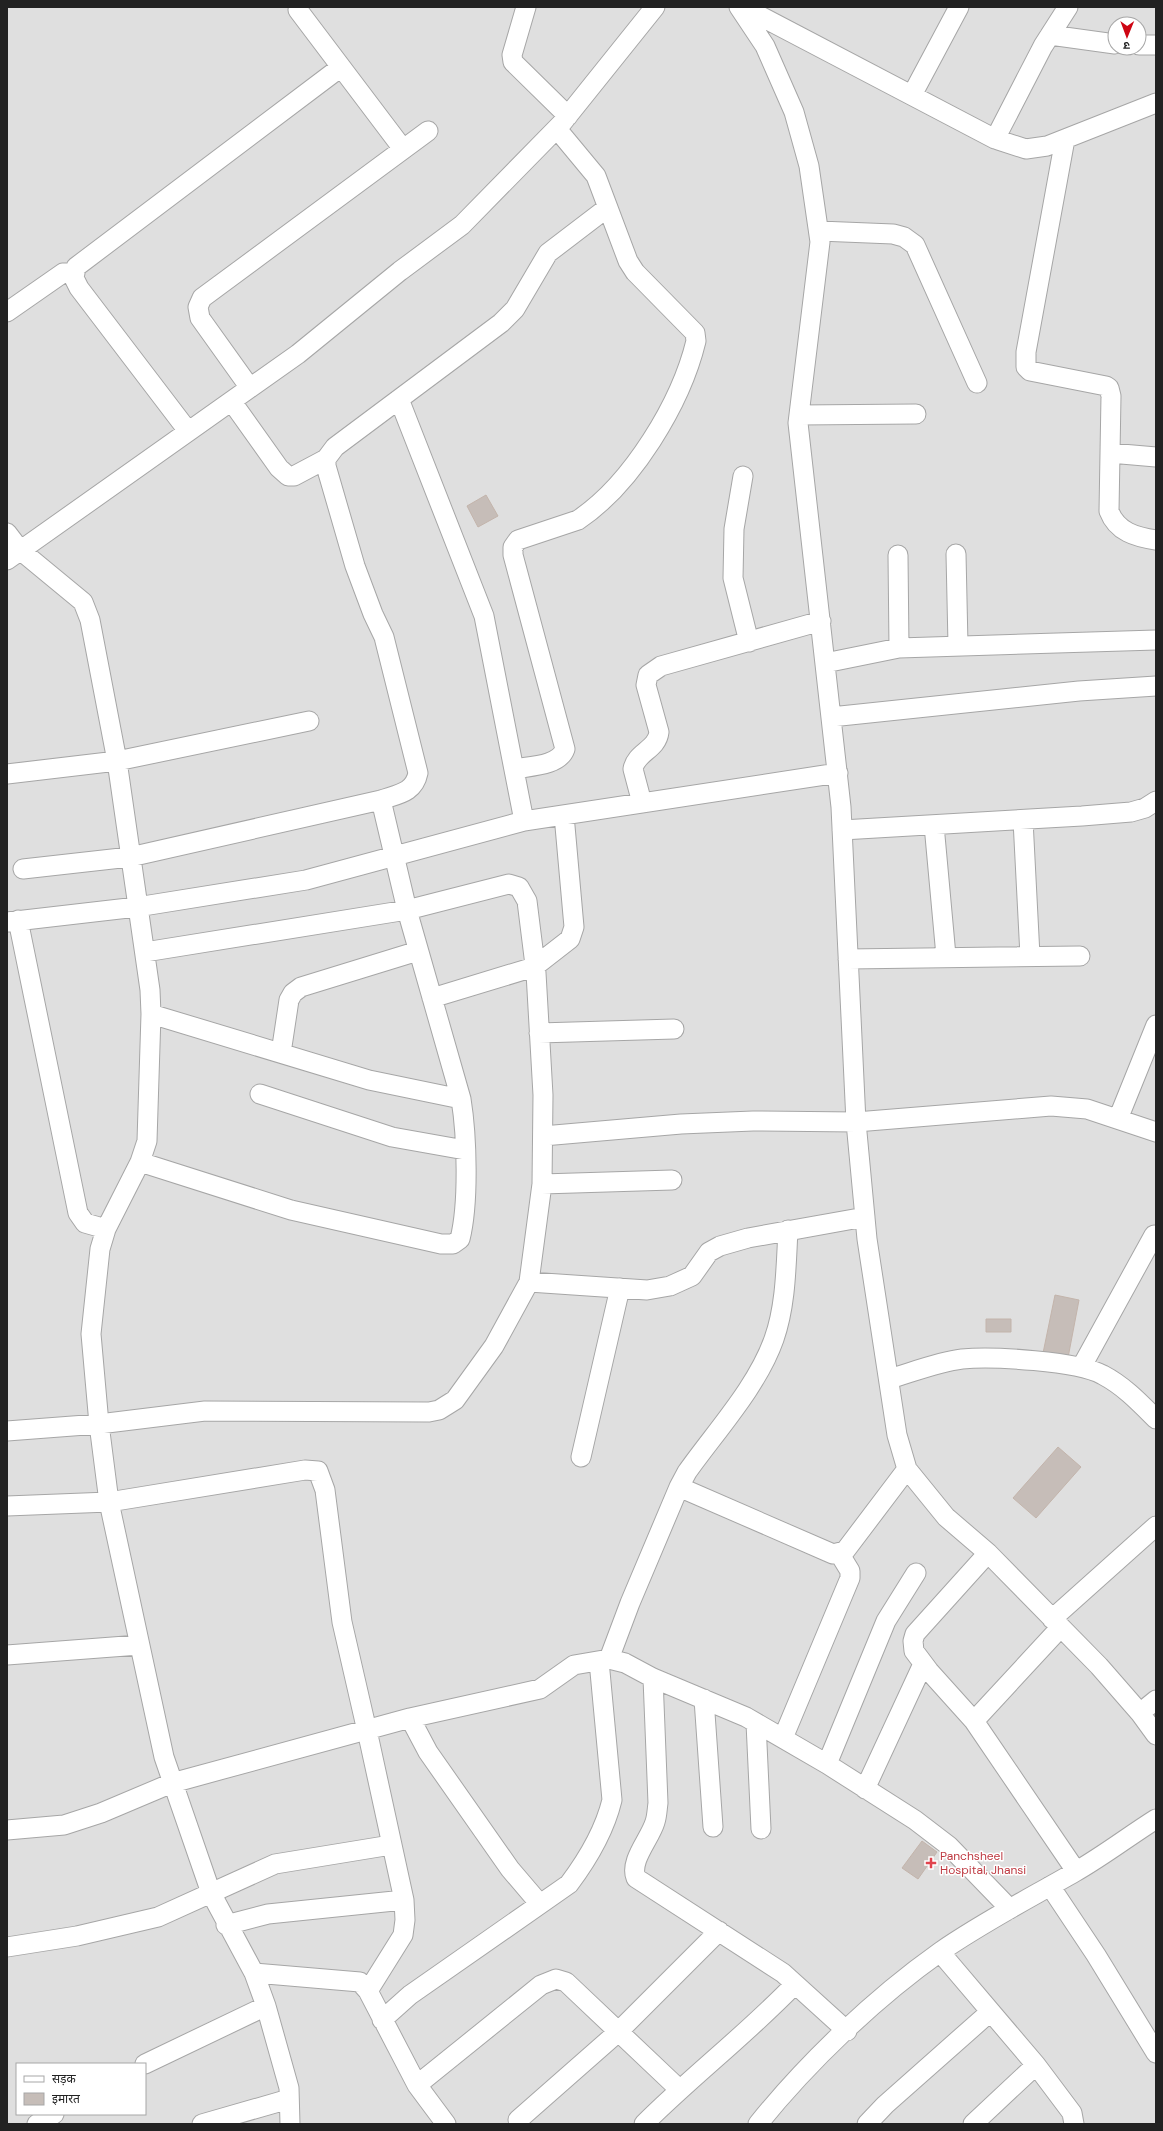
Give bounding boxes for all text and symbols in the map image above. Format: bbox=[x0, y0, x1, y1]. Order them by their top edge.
north arrow bbox=[1107, 16, 1147, 56]
text: उ bbox=[1123, 39, 1130, 53]
place label: Panchsheel Hospital, Jhansi bbox=[940, 1848, 1026, 1878]
marker: Panchsheel Hospital, Jhansi bbox=[925, 1857, 937, 1869]
legend bbox=[16, 2063, 146, 2115]
text: सड़क bbox=[52, 2071, 77, 2087]
text: इमारत bbox=[52, 2091, 81, 2107]

